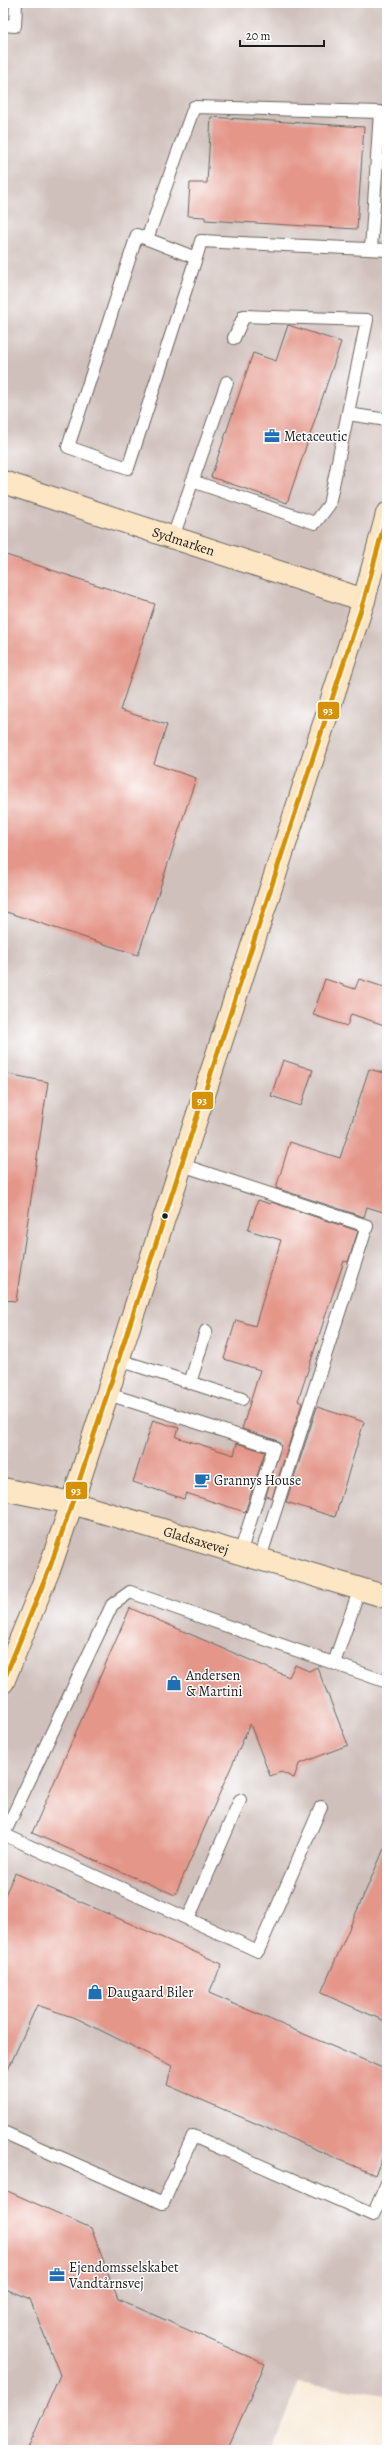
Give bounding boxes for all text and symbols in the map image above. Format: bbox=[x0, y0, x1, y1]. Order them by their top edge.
scale bar bbox=[240, 22, 324, 48]
text: 20 m bbox=[246, 28, 270, 44]
office icon: Metaceutic bbox=[263, 427, 281, 445]
place label: Metaceutic bbox=[284, 427, 347, 446]
street label: Sydmarken bbox=[150, 522, 218, 561]
line badge: 93 bbox=[317, 701, 340, 720]
text: 93 bbox=[323, 703, 333, 718]
line badge: 93 bbox=[191, 1091, 214, 1110]
text: 93 bbox=[197, 1093, 207, 1108]
unlabelled marker bbox=[160, 1211, 170, 1221]
cafe icon: Grannys House bbox=[193, 1471, 211, 1489]
place label: Grannys House bbox=[214, 1471, 301, 1490]
line badge: 93 bbox=[65, 1481, 88, 1500]
text: 93 bbox=[71, 1483, 81, 1498]
street label: Gladsaxevej bbox=[161, 1522, 231, 1559]
place label: Andersen & Martini bbox=[185, 1666, 242, 1701]
shop icon: Andersen & Martini bbox=[165, 1674, 183, 1692]
shop icon: Daugaard Biler bbox=[86, 1983, 104, 2001]
place label: Daugaard Biler bbox=[107, 1983, 194, 2002]
place label: Ejendomsselskabet Vandtårnsvej bbox=[68, 2258, 179, 2293]
office icon: Ejendomsselskabet Vandtårnsvej bbox=[48, 2266, 66, 2284]

